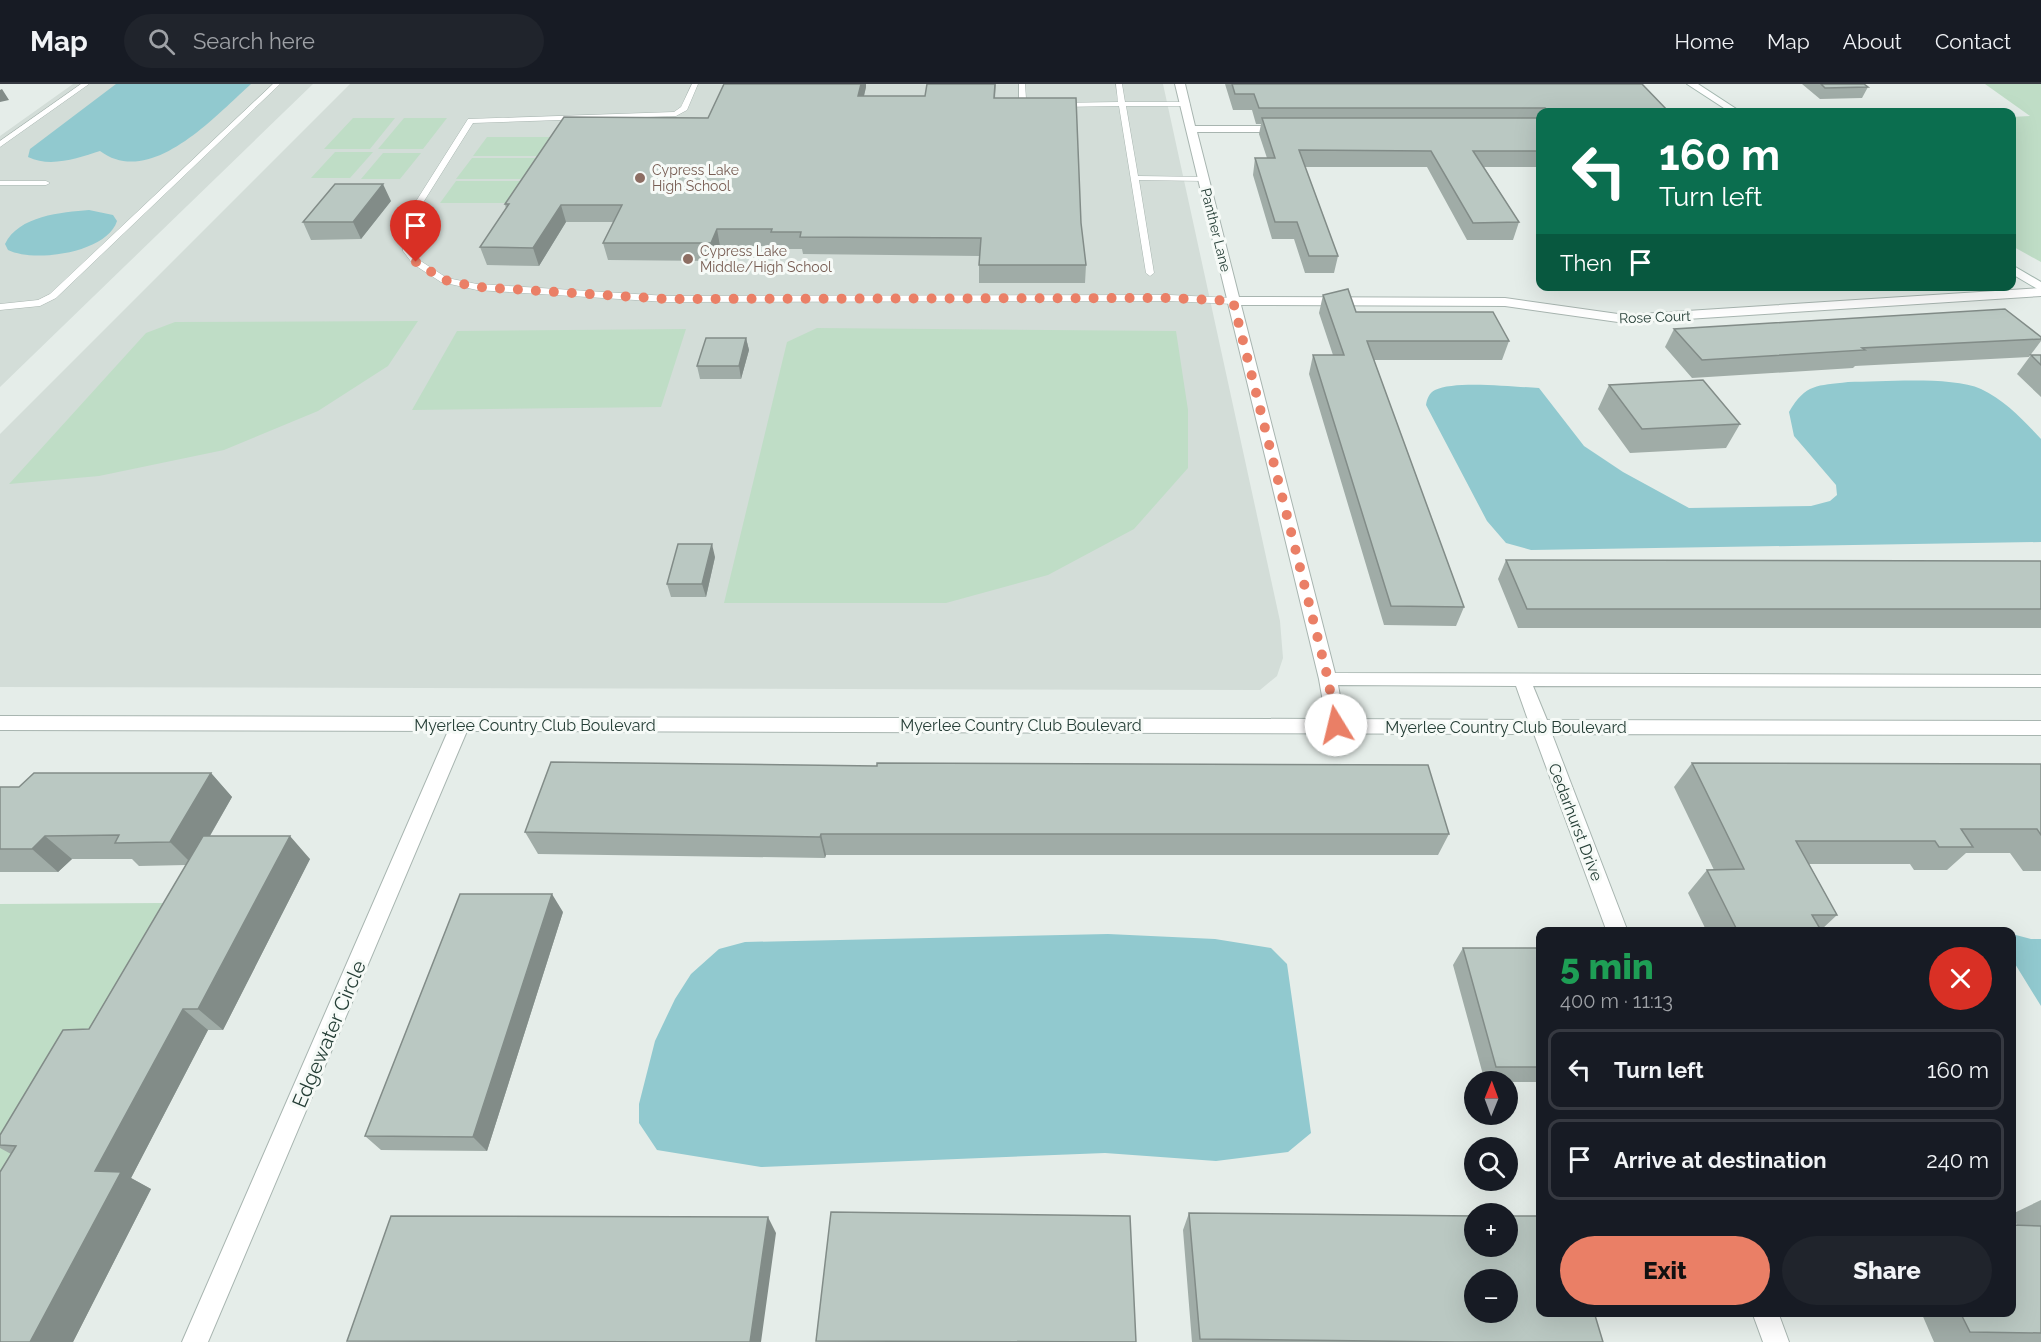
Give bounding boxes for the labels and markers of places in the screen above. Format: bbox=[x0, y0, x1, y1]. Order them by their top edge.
place label: Cypress Lake High School bbox=[652, 162, 739, 194]
marker: Cypress Lake High School bbox=[633, 171, 647, 185]
pin bbox=[390, 200, 441, 262]
place label: Cypress Lake Middle/High School bbox=[700, 243, 832, 275]
marker: Cypress Lake Middle/High School bbox=[681, 252, 695, 266]

